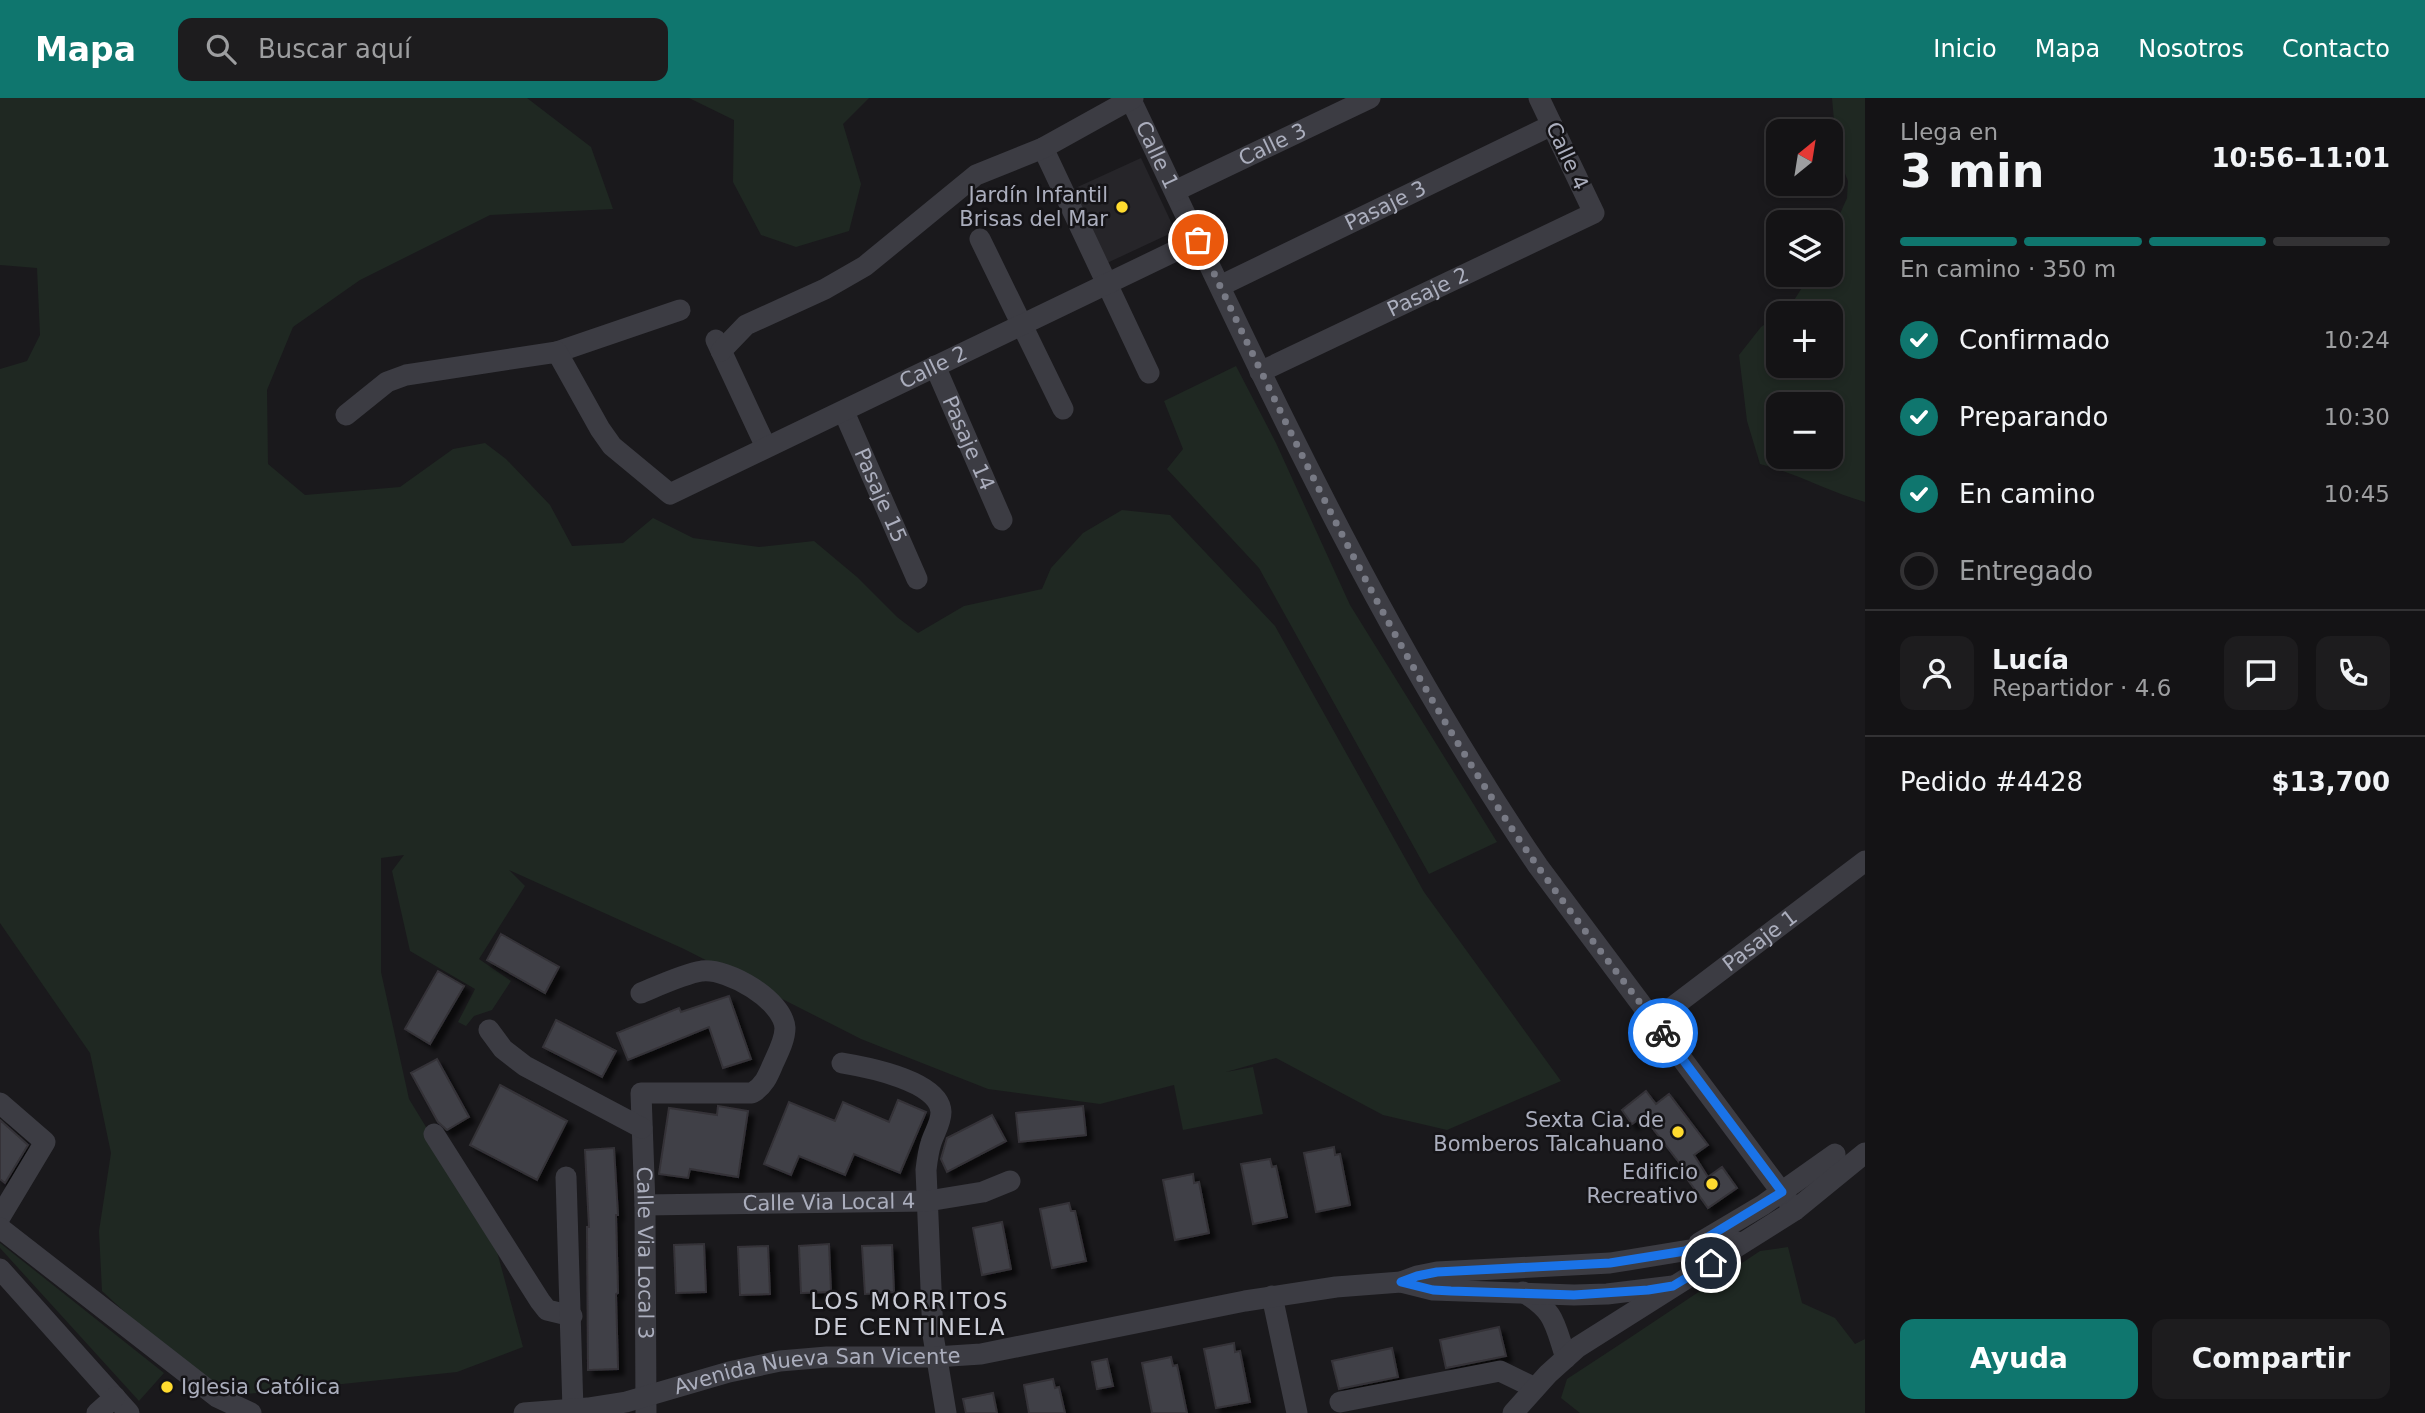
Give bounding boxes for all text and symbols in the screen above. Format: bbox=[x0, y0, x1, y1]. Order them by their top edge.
search box bbox=[178, 18, 668, 81]
text: Mapa bbox=[35, 30, 136, 69]
icon: search bbox=[202, 30, 240, 68]
text: Buscar aquí bbox=[258, 34, 411, 64]
text: Inicio bbox=[1933, 35, 1997, 63]
text: Mapa bbox=[2035, 35, 2100, 63]
text: Nosotros bbox=[2138, 35, 2244, 63]
text: Contacto bbox=[2282, 35, 2390, 63]
street label: Calle 1 bbox=[1131, 117, 1183, 193]
street label: Calle 3 bbox=[1235, 118, 1310, 171]
street label: Calle 4 bbox=[1541, 118, 1593, 194]
north arrow bbox=[1766, 119, 1843, 196]
map controls bbox=[1766, 119, 1843, 469]
text: Llega en bbox=[1900, 119, 1998, 145]
text: 10:56–11:01 bbox=[2211, 143, 2390, 173]
text: 3 min bbox=[1900, 144, 2044, 198]
street label: Pasaje 3 bbox=[1341, 176, 1430, 236]
place label: Jardín Infantil Brisas del Mar bbox=[959, 183, 1108, 231]
marker: Jardín Infantil Brisas del Mar bbox=[1114, 199, 1130, 215]
pin bbox=[1168, 210, 1228, 270]
button: layers bbox=[1766, 210, 1843, 287]
icon: bag bbox=[1179, 221, 1217, 259]
text: En camino · 350 m bbox=[1900, 256, 2116, 282]
street label: Pasaje 2 bbox=[1383, 262, 1472, 322]
button: + bbox=[1766, 301, 1843, 378]
icon: check bbox=[1900, 321, 1938, 359]
text: Confirmado bbox=[1959, 325, 2110, 355]
text: 10:24 bbox=[2324, 327, 2390, 353]
street label: Calle 2 bbox=[895, 341, 971, 394]
street label: Pasaje 14 bbox=[937, 392, 1000, 494]
button: − bbox=[1766, 392, 1843, 469]
icon: check bbox=[1900, 398, 1938, 436]
text: Preparando bbox=[1959, 402, 2108, 432]
text: 10:30 bbox=[2324, 404, 2390, 430]
street label: Pasaje 15 bbox=[849, 444, 912, 546]
icon: check bbox=[1900, 475, 1938, 513]
text: En camino bbox=[1959, 479, 2095, 509]
text: 10:45 bbox=[2324, 481, 2390, 507]
text: Entregado bbox=[1959, 556, 2093, 586]
button: person bbox=[1900, 636, 1974, 710]
button: chat bbox=[2224, 636, 2298, 710]
button: phone bbox=[2316, 636, 2390, 710]
text: Lucía bbox=[1992, 645, 2069, 675]
text: Repartidor · 4.6 bbox=[1992, 675, 2171, 701]
text: Pedido #4428 bbox=[1900, 767, 2083, 797]
text: $13,700 bbox=[2272, 767, 2390, 797]
street label: Pasaje 1 bbox=[1718, 905, 1802, 977]
courier bbox=[1628, 998, 1698, 1068]
icon: bike bbox=[1644, 1014, 1682, 1052]
place label: Sexta Cia. de Bomberos Talcahuano bbox=[1433, 1108, 1664, 1156]
marker: Sexta Cia. de Bomberos Talcahuano bbox=[1670, 1124, 1686, 1140]
place label: Edificio Recreativo bbox=[1587, 1160, 1698, 1208]
street label: Calle Via Local 3 bbox=[632, 1166, 658, 1339]
marker: Edificio Recreativo bbox=[1704, 1176, 1720, 1192]
street label: Calle Via Local 4 bbox=[742, 1189, 915, 1216]
pin bbox=[1681, 1233, 1741, 1293]
icon: home bbox=[1692, 1244, 1730, 1282]
district label: LOS MORRITOS DE CENTINELA bbox=[810, 1288, 1010, 1340]
button: Ayuda bbox=[1900, 1319, 2138, 1399]
button: Compartir bbox=[2152, 1319, 2390, 1399]
street label: Avenida Nueva San Vicente bbox=[671, 1343, 961, 1399]
place label: Iglesia Católica bbox=[181, 1375, 340, 1399]
marker: Iglesia Católica bbox=[159, 1379, 175, 1395]

